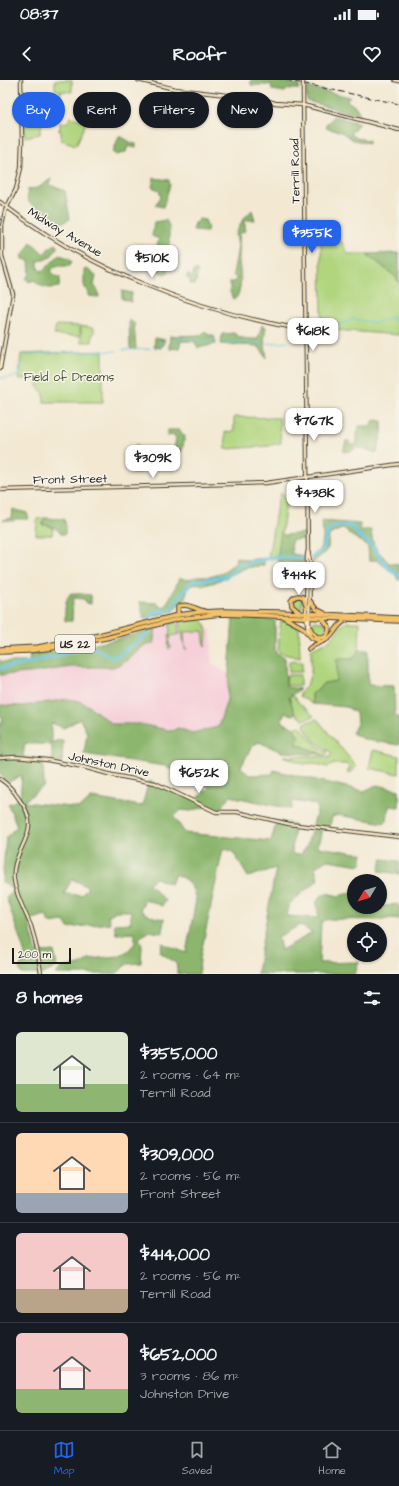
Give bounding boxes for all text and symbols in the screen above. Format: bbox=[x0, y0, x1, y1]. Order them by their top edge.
text: 08:37 bbox=[20, 4, 59, 25]
text: Roofr bbox=[173, 42, 226, 67]
icon: back bbox=[16, 43, 38, 65]
icon: heart bbox=[361, 43, 383, 65]
chip: Buy bbox=[12, 92, 65, 128]
chip: Rent bbox=[73, 92, 131, 128]
chip: Filters bbox=[139, 92, 209, 128]
chip: New bbox=[217, 92, 273, 128]
street label: Terrill Road bbox=[286, 138, 305, 204]
street label: Midway Avenue bbox=[24, 203, 106, 262]
pin: $355K bbox=[284, 220, 340, 254]
text: $355K bbox=[292, 224, 332, 242]
pin: $510K bbox=[124, 245, 180, 279]
text: $510K bbox=[135, 249, 169, 267]
pin: $618K bbox=[285, 318, 341, 352]
text: $618K bbox=[296, 322, 330, 340]
park label: Field of Dreams bbox=[24, 369, 114, 386]
pin: $767K bbox=[286, 408, 342, 442]
text: $767K bbox=[294, 412, 334, 430]
pin: $309K bbox=[125, 445, 181, 479]
text: $309K bbox=[134, 449, 172, 467]
street label: Front Street bbox=[33, 470, 107, 489]
pin: $438K bbox=[287, 480, 343, 514]
text: $438K bbox=[296, 484, 335, 502]
pin: $414K bbox=[271, 562, 327, 596]
text: $414K bbox=[282, 566, 316, 584]
road number: US 22 bbox=[55, 635, 95, 653]
street label: Johnston Drive bbox=[67, 748, 151, 781]
pin: $652K bbox=[171, 760, 227, 794]
text: $652K bbox=[179, 764, 219, 782]
north arrow bbox=[347, 874, 387, 914]
map controls bbox=[347, 874, 387, 962]
button: locate bbox=[347, 922, 387, 962]
scale bar bbox=[12, 946, 71, 965]
text: 200 m bbox=[18, 947, 51, 962]
text: 8 homes bbox=[16, 986, 83, 1010]
icon: filters bbox=[361, 987, 383, 1009]
text: $355,000 bbox=[140, 1042, 217, 1066]
icon: home bbox=[48, 1048, 96, 1096]
text: 2 rooms · 64 m² bbox=[140, 1066, 241, 1084]
text: Terrill Road bbox=[140, 1084, 211, 1102]
text: $309,000 bbox=[140, 1143, 214, 1167]
icon: home bbox=[48, 1149, 96, 1197]
text: 2 rooms · 56 m² bbox=[140, 1167, 241, 1185]
text: Front Street bbox=[140, 1185, 221, 1203]
text: $414,000 bbox=[140, 1243, 210, 1267]
icon: home bbox=[48, 1249, 96, 1297]
text: 2 rooms · 56 m² bbox=[140, 1267, 241, 1285]
text: Terrill Road bbox=[140, 1285, 211, 1303]
text: $652,000 bbox=[140, 1343, 217, 1367]
icon: home bbox=[48, 1349, 96, 1397]
text: 3 rooms · 86 m² bbox=[140, 1367, 239, 1385]
text: Johnston Drive bbox=[140, 1385, 229, 1403]
tab: Map bbox=[53, 1439, 75, 1478]
tab: Saved bbox=[182, 1439, 212, 1478]
tab: Home bbox=[318, 1439, 346, 1478]

